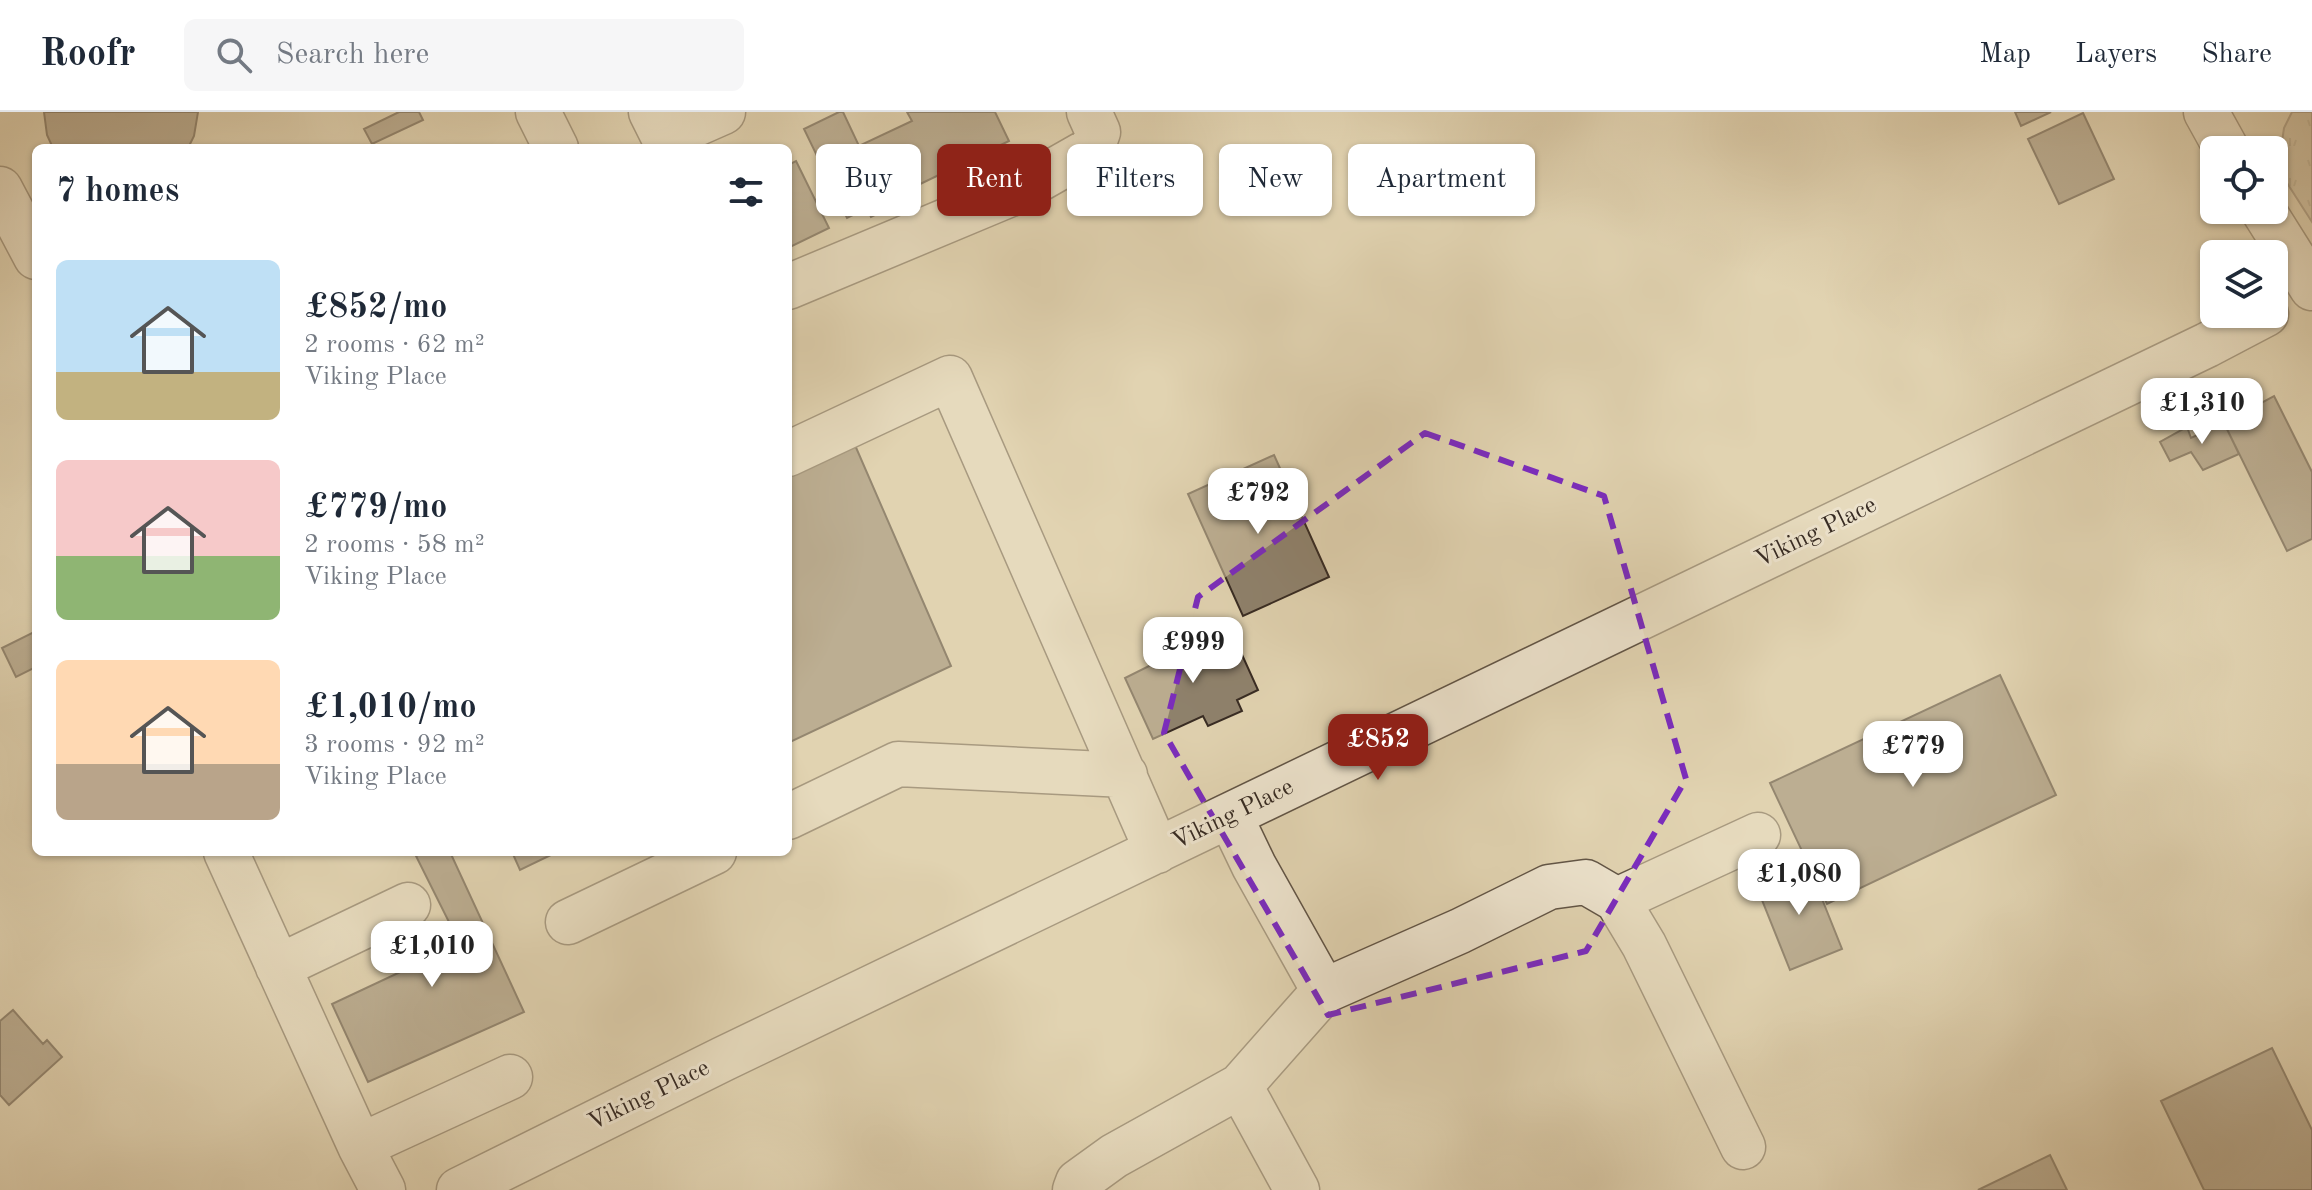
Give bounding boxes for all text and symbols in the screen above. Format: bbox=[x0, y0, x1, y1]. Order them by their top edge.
search box bbox=[184, 19, 744, 91]
icon: search bbox=[212, 33, 256, 77]
text: Roofr bbox=[40, 36, 136, 74]
text: Search here bbox=[276, 40, 429, 70]
text: Map bbox=[1979, 41, 2031, 69]
text: Layers bbox=[2075, 41, 2157, 69]
text: Share bbox=[2201, 41, 2272, 69]
map controls bbox=[2200, 136, 2288, 328]
button: locate bbox=[2200, 136, 2288, 224]
chip: Buy bbox=[816, 144, 921, 216]
chip: Rent bbox=[937, 144, 1051, 216]
chip: Filters bbox=[1067, 144, 1203, 216]
chip: New bbox=[1219, 144, 1332, 216]
chip: Apartment bbox=[1348, 144, 1535, 216]
icon: filters bbox=[724, 170, 768, 214]
text: 7 homes bbox=[56, 175, 179, 209]
button: layers bbox=[2200, 240, 2288, 328]
text: £852/mo bbox=[304, 291, 447, 325]
icon: home bbox=[120, 292, 216, 388]
text: 2 rooms · 62 m² bbox=[304, 332, 485, 358]
text: Viking Place bbox=[304, 364, 447, 390]
pin: £1,310 bbox=[2137, 378, 2267, 446]
text: £1,310 bbox=[2159, 391, 2245, 417]
pin: £792 bbox=[1211, 468, 1305, 536]
text: £792 bbox=[1226, 481, 1290, 507]
text: £779/mo bbox=[304, 491, 447, 525]
icon: home bbox=[120, 492, 216, 588]
street label: Viking Place bbox=[1752, 493, 1880, 573]
text: 2 rooms · 58 m² bbox=[304, 532, 485, 558]
text: Viking Place bbox=[304, 564, 447, 590]
pin: £999 bbox=[1146, 617, 1240, 685]
text: £999 bbox=[1161, 630, 1225, 656]
text: £1,010/mo bbox=[304, 691, 477, 725]
icon: home bbox=[120, 692, 216, 788]
pin: £852 bbox=[1331, 714, 1425, 782]
pin: £779 bbox=[1866, 721, 1960, 789]
text: £852 bbox=[1346, 727, 1410, 753]
text: 3 rooms · 92 m² bbox=[304, 732, 485, 758]
text: £779 bbox=[1881, 734, 1945, 760]
text: Viking Place bbox=[304, 764, 447, 790]
street label: Viking Place bbox=[1169, 775, 1297, 855]
pin: £1,080 bbox=[1734, 849, 1864, 917]
text: £1,080 bbox=[1756, 862, 1842, 888]
pin: £1,010 bbox=[367, 921, 497, 989]
text: £1,010 bbox=[389, 934, 475, 960]
street label: Viking Place bbox=[585, 1056, 713, 1136]

